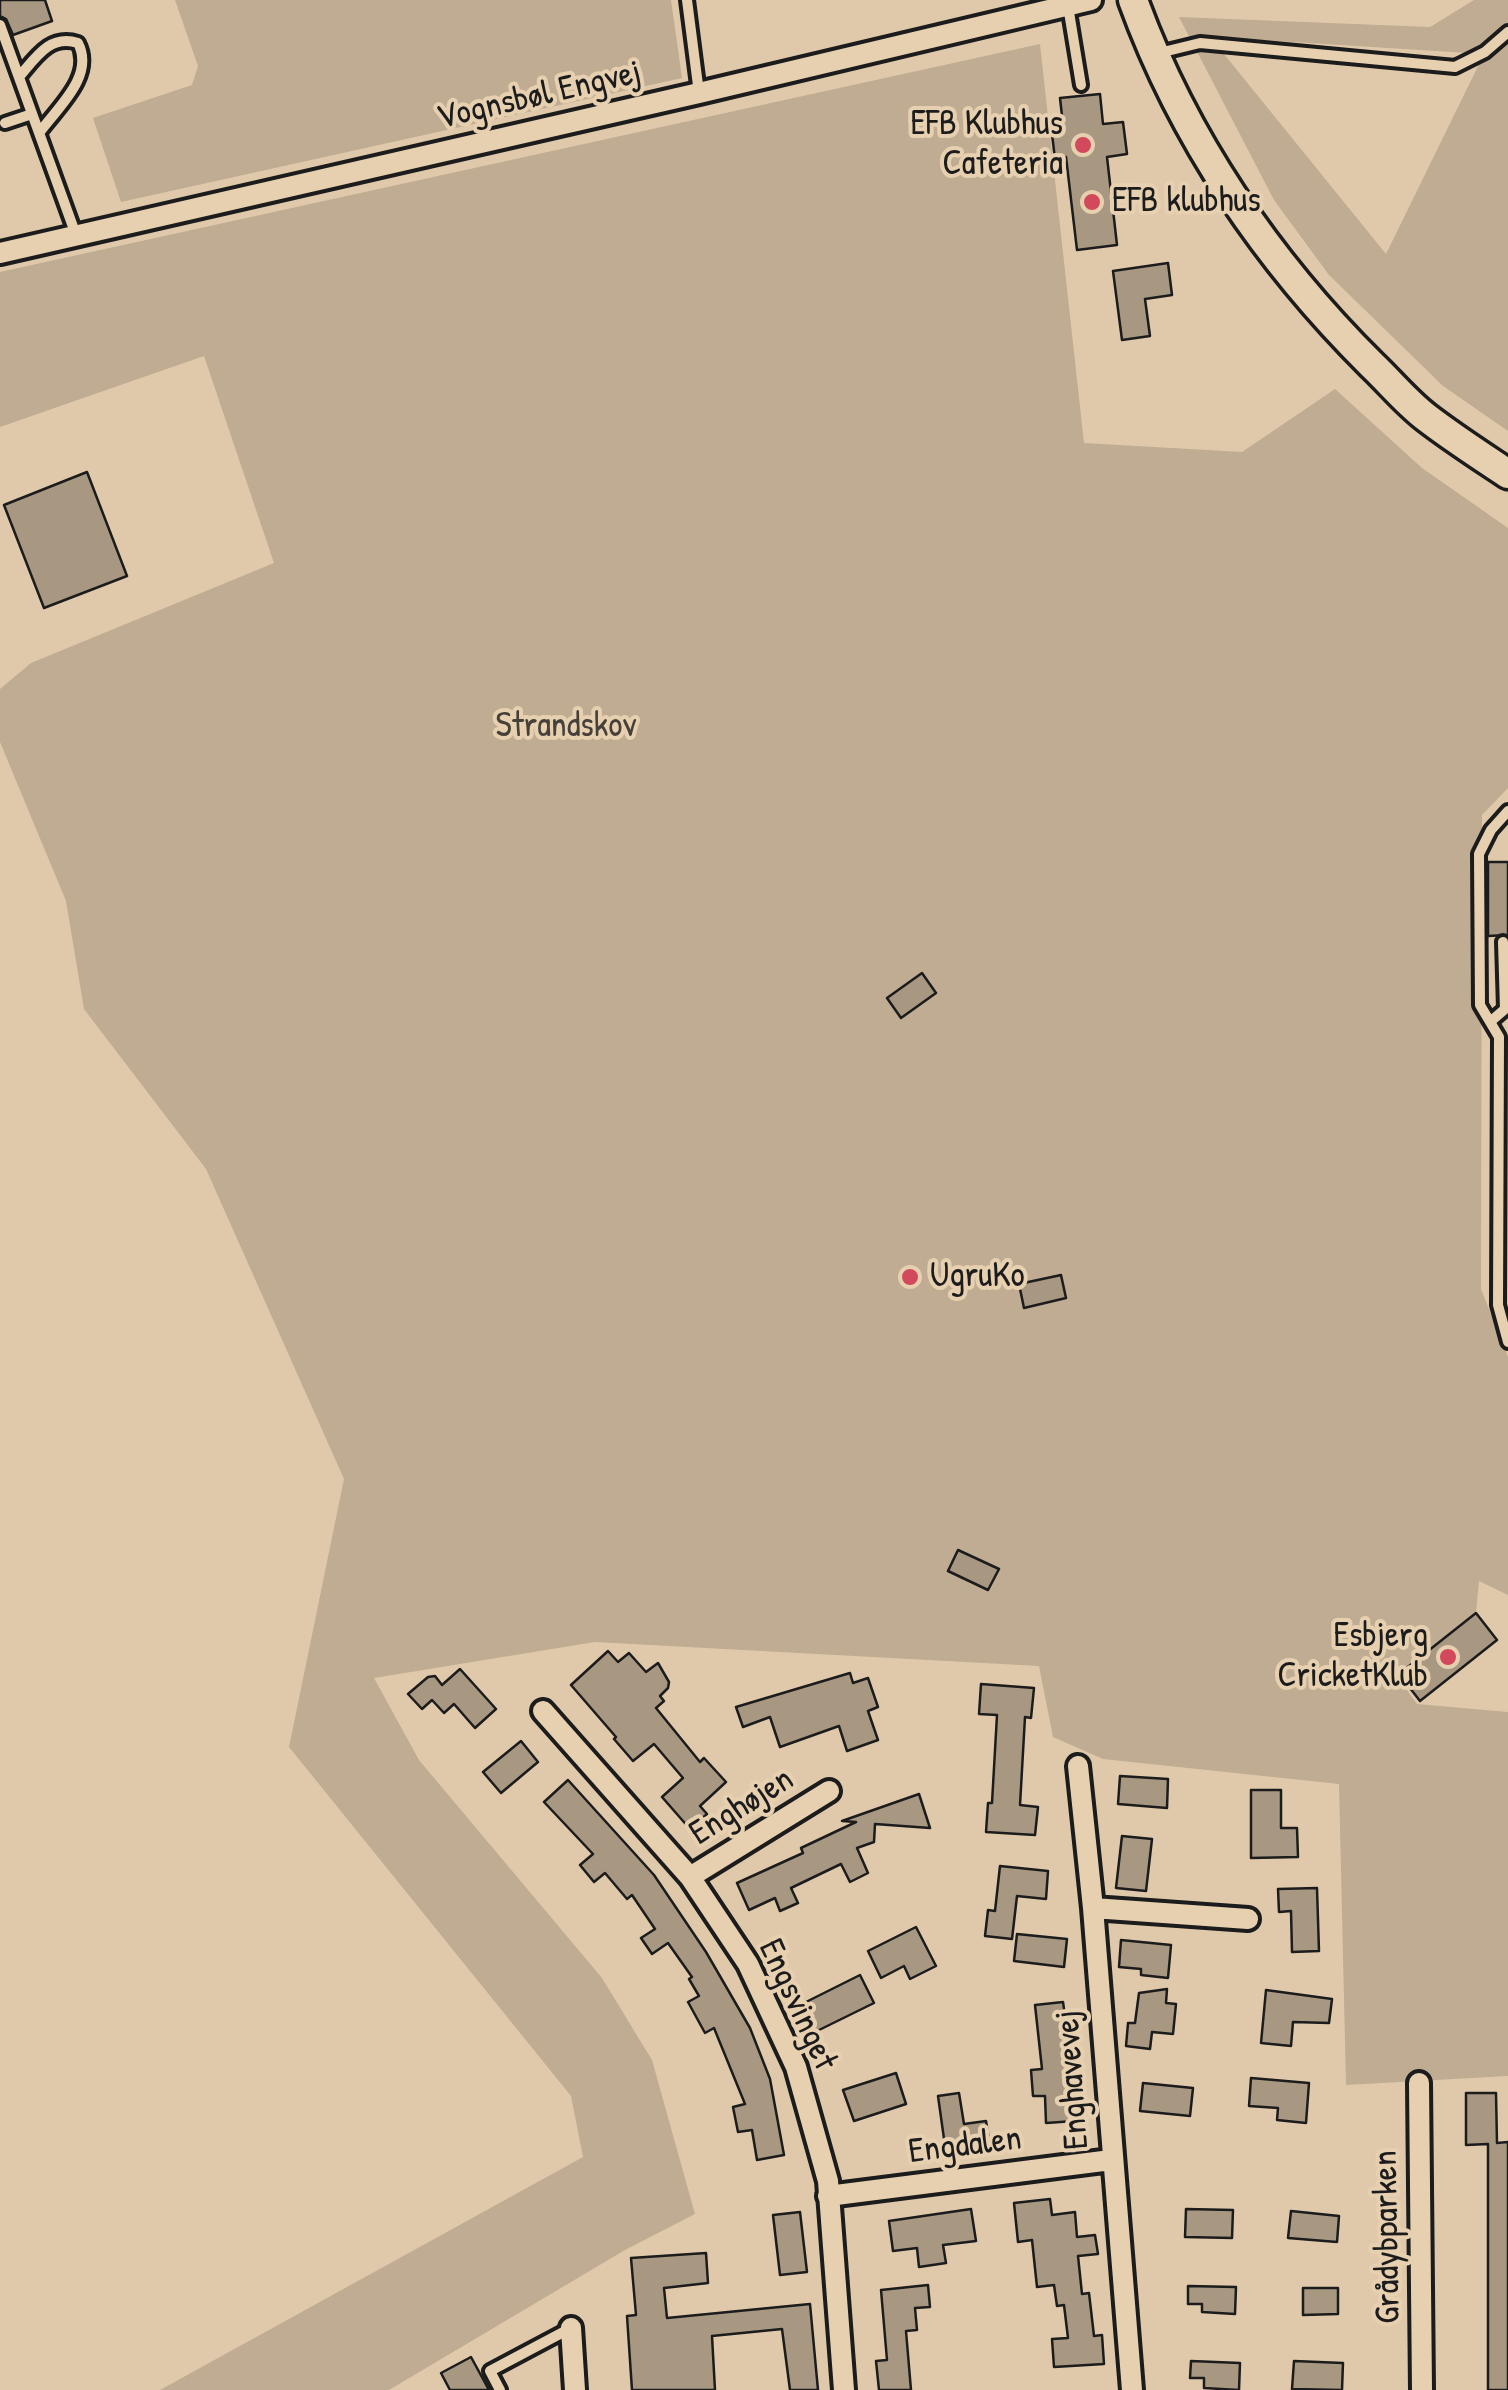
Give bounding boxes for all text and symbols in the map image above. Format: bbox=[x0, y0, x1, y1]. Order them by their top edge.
street label: Vognsbøl Engvej bbox=[433, 52, 645, 140]
place label: EFB Klubhus Cafeteria bbox=[910, 104, 1063, 186]
marker: EFB Klubhus Cafeteria bbox=[1072, 134, 1094, 156]
place label: EFB klubhus bbox=[1112, 181, 1261, 223]
marker: EFB klubhus bbox=[1081, 191, 1103, 213]
park label: Strandskov bbox=[496, 706, 636, 748]
place label: UgruKo bbox=[930, 1256, 1025, 1298]
marker: UgruKo bbox=[899, 1266, 921, 1288]
place label: Esbjerg CricketKlub bbox=[1277, 1616, 1428, 1698]
marker: Esbjerg CricketKlub bbox=[1437, 1646, 1459, 1668]
street label: Enghøjen bbox=[682, 1759, 802, 1855]
street label: Engsvinget bbox=[748, 1933, 846, 2077]
street label: Enghavevej bbox=[1047, 2009, 1099, 2151]
street label: Engdalen bbox=[906, 2118, 1024, 2174]
street label: Grådybparken bbox=[1365, 2150, 1411, 2324]

